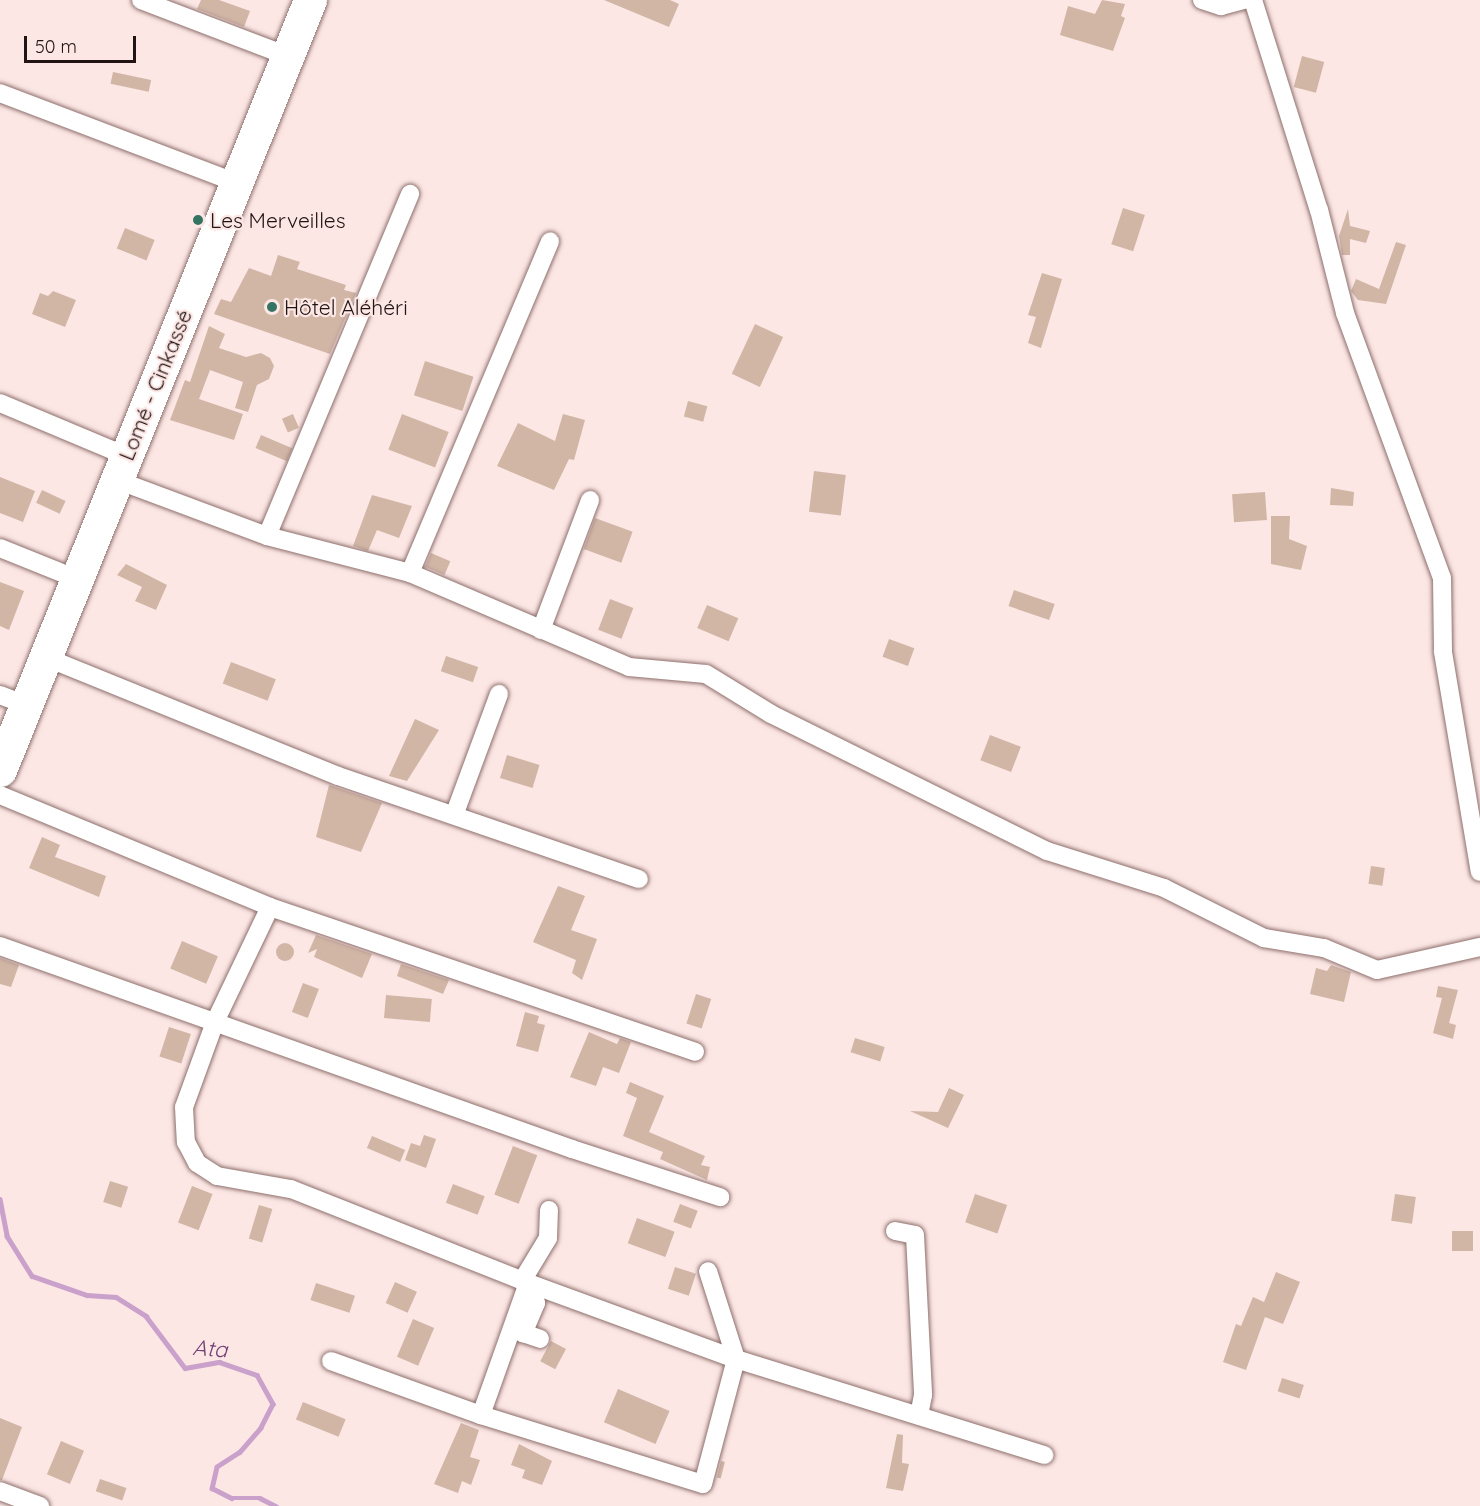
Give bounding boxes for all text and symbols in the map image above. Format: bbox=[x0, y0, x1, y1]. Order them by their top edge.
scale bar bbox=[27, 24, 140, 62]
text: 50 m bbox=[35, 35, 77, 58]
place label: Les Merveilles bbox=[210, 207, 346, 233]
marker: Les Merveilles bbox=[191, 213, 205, 227]
place label: Hôtel Aléhéri bbox=[284, 294, 408, 320]
marker: Hôtel Aléhéri bbox=[265, 300, 279, 314]
street label: Lomé - Cinkassé bbox=[113, 306, 197, 464]
water label: Ata bbox=[192, 1335, 228, 1363]

